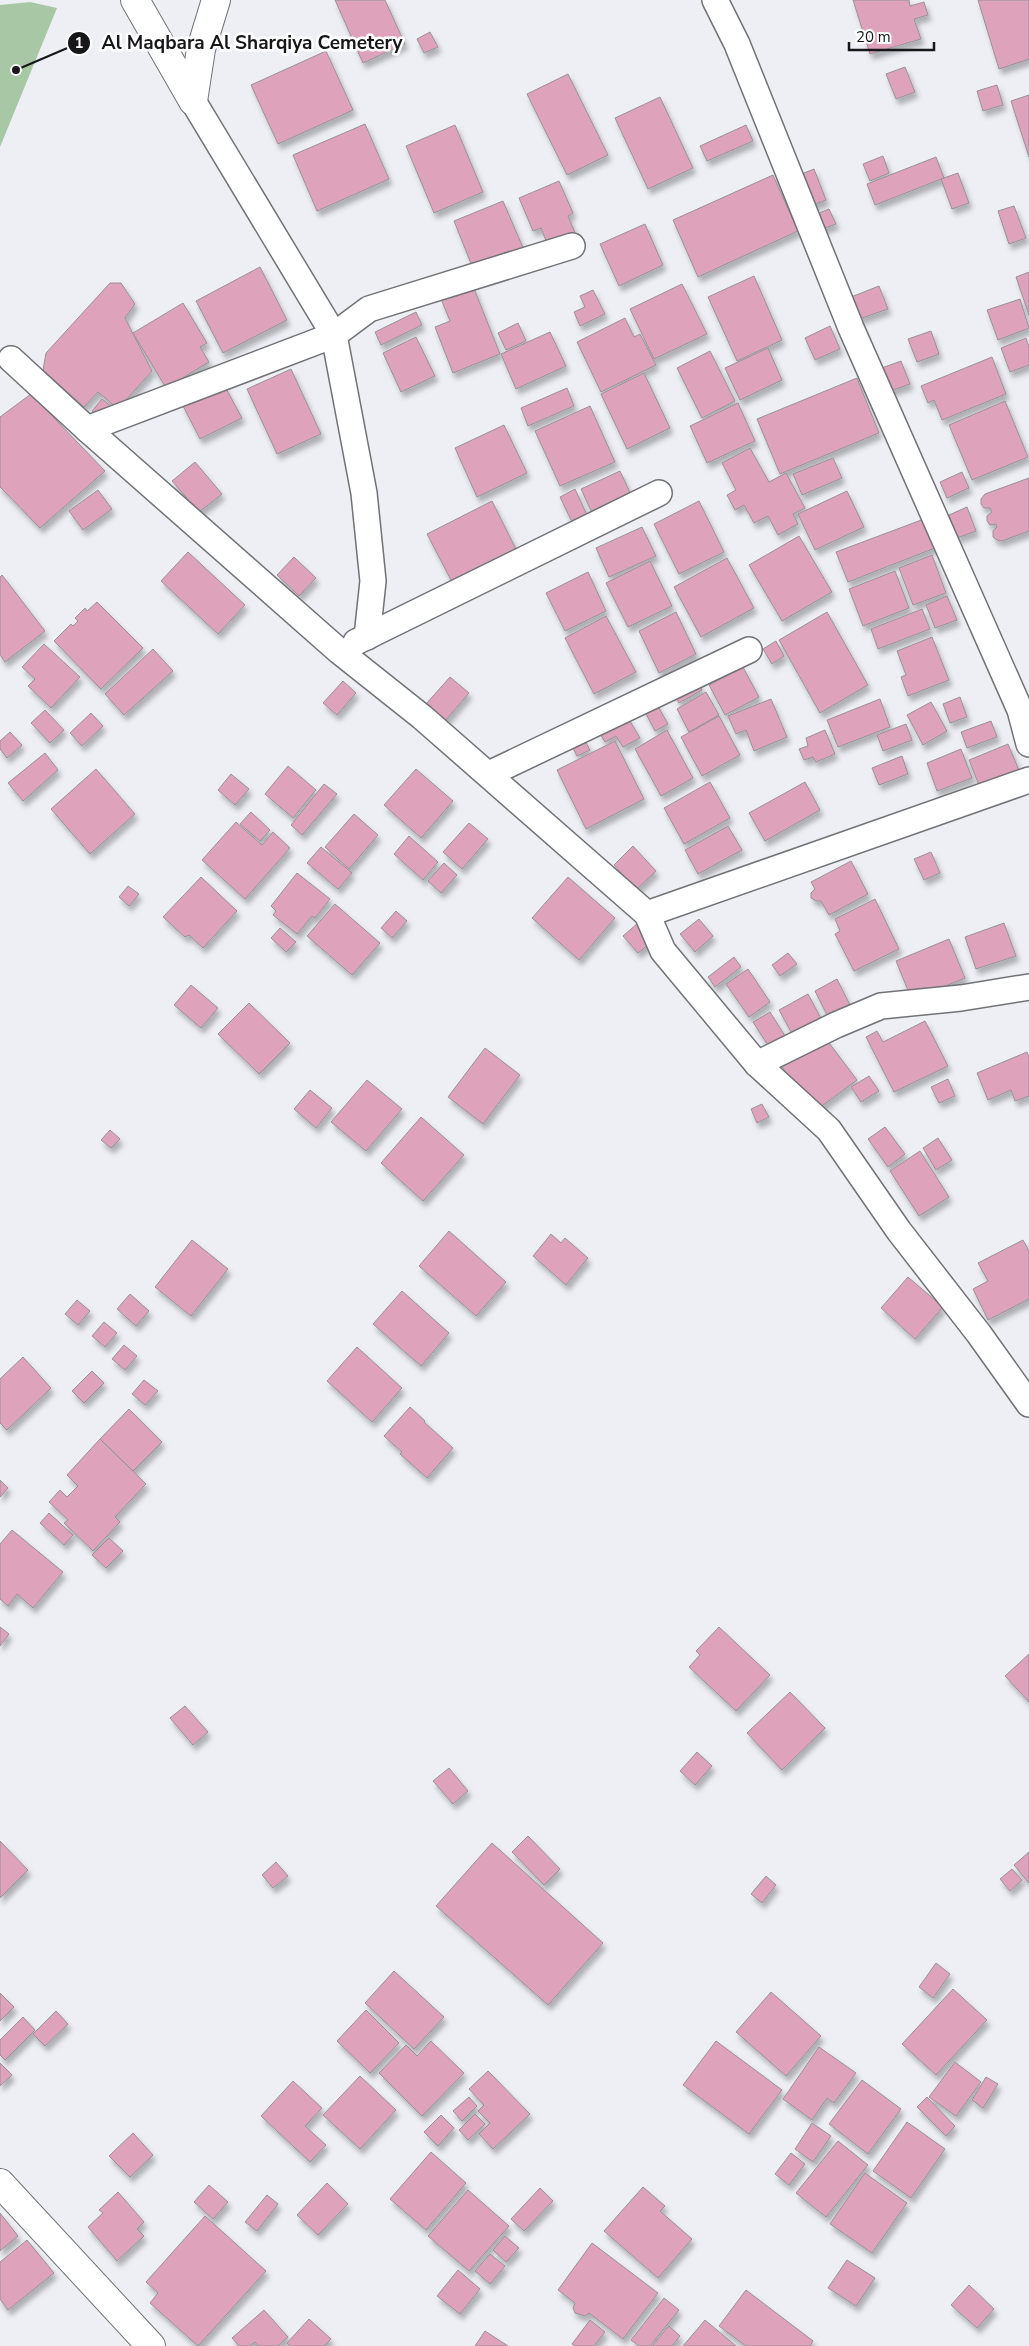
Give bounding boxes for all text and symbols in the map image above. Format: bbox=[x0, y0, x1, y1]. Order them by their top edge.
scale bar bbox=[849, 20, 934, 52]
callout: Al Maqbara Al Sharqiya Cemetery bbox=[67, 26, 413, 60]
text: 20 m bbox=[856, 27, 891, 47]
text: Al Maqbara Al Sharqiya Cemetery bbox=[102, 30, 403, 56]
text: 1 bbox=[74, 33, 84, 53]

